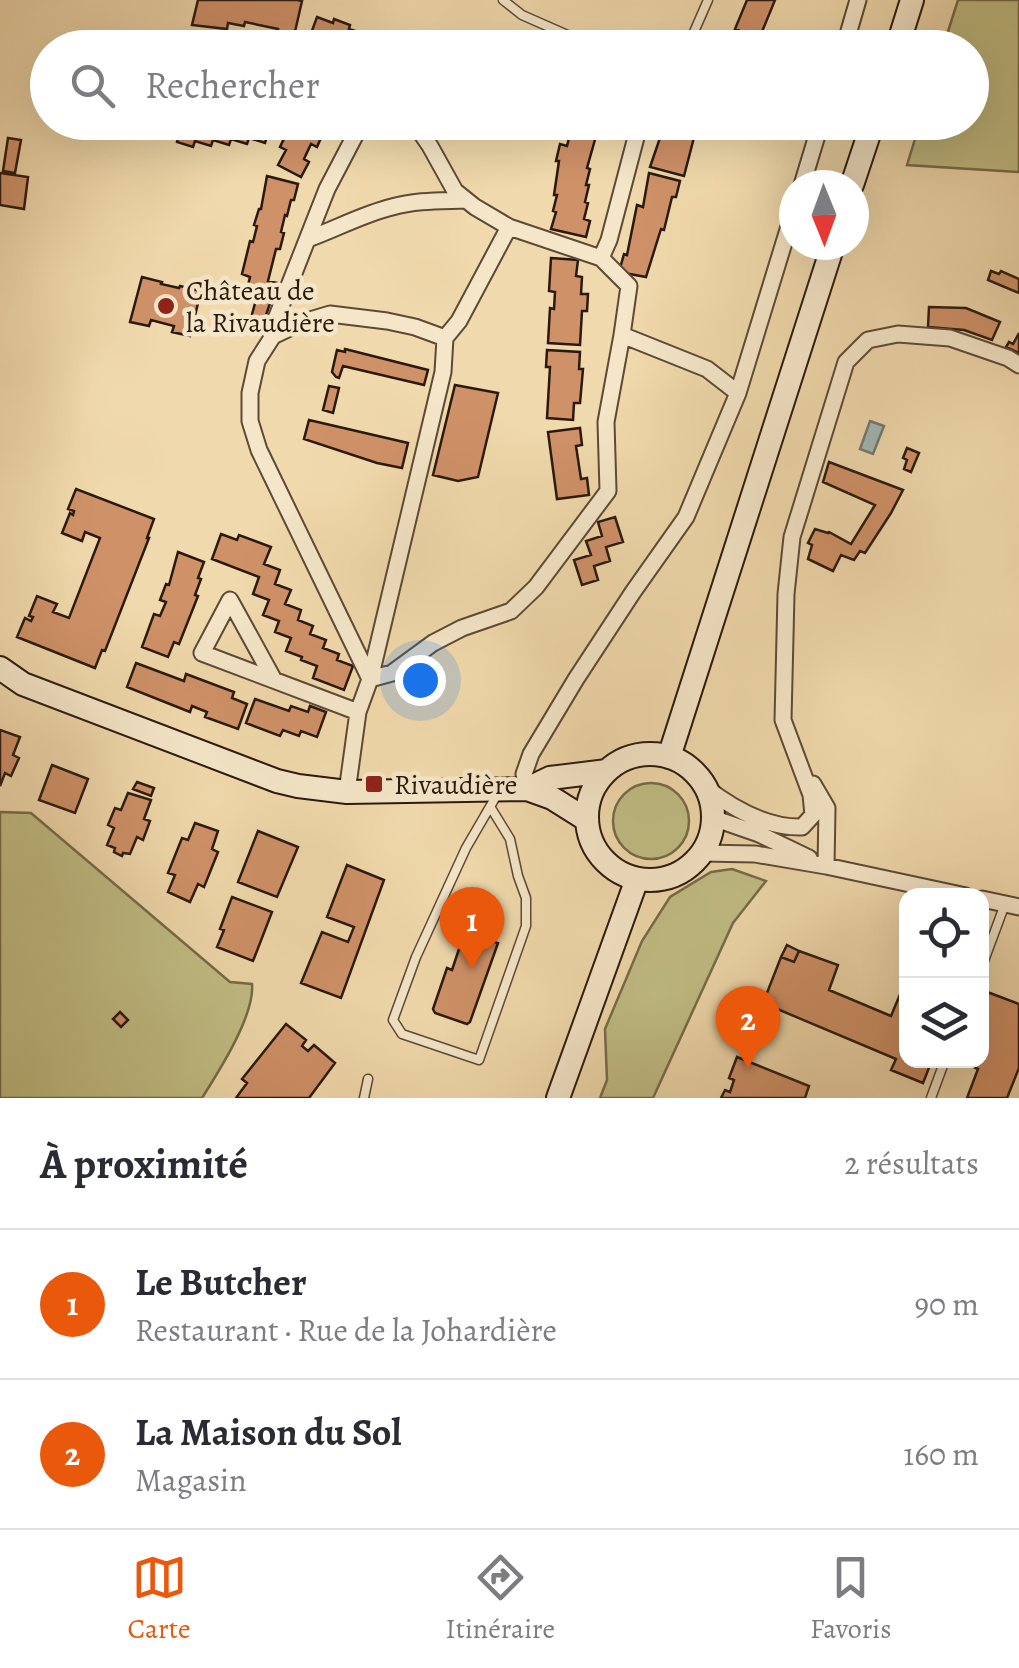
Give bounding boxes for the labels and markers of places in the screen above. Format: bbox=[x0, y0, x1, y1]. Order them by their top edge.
place label: Château de la Rivaudière bbox=[186, 272, 335, 342]
marker: Château de la Rivaudière bbox=[155, 295, 177, 317]
place label: Rivaudière bbox=[394, 766, 517, 804]
marker: Rivaudière bbox=[363, 773, 385, 795]
pin: 1 bbox=[440, 886, 504, 969]
pin: 2 bbox=[716, 986, 780, 1068]

